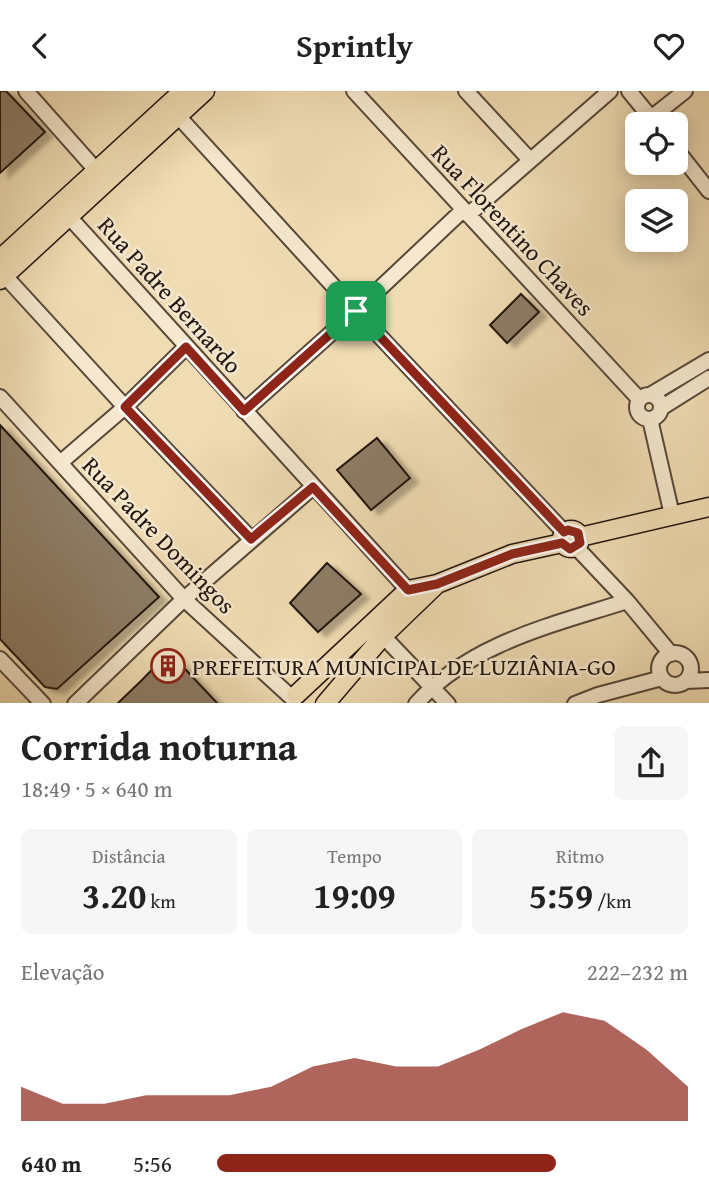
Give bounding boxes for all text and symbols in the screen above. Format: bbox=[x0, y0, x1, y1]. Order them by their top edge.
text: Sprintly bbox=[296, 22, 413, 69]
icon: back bbox=[21, 27, 59, 65]
icon: heart bbox=[650, 27, 688, 65]
map controls bbox=[625, 112, 688, 252]
button: locate bbox=[625, 112, 688, 175]
street label: Rua Florentino Chaves bbox=[424, 136, 602, 324]
button: layers bbox=[625, 189, 688, 252]
street label: Rua Padre Bernardo bbox=[90, 209, 250, 381]
pin bbox=[326, 281, 386, 341]
icon: arrive bbox=[337, 292, 375, 330]
street label: Rua Padre Domingos bbox=[75, 448, 243, 622]
building icon: PREFEITURA MUNICIPAL DE LUZIÂNIA-GO bbox=[149, 647, 187, 685]
place label: PREFEITURA MUNICIPAL DE LUZIÂNIA-GO bbox=[192, 649, 616, 684]
text: Corrida noturna bbox=[21, 718, 297, 774]
button: share bbox=[614, 726, 688, 800]
text: 18:49 · 5 × 640 m bbox=[21, 772, 173, 805]
text: Distância bbox=[92, 842, 166, 870]
text: Tempo bbox=[327, 842, 382, 870]
text: Ritmo bbox=[556, 842, 604, 870]
text: 3.20 bbox=[82, 870, 146, 921]
text: 19:09 bbox=[313, 870, 396, 921]
text: 5:59 bbox=[529, 870, 593, 921]
text: km bbox=[146, 887, 176, 915]
text: /km bbox=[593, 887, 631, 915]
text: Elevação bbox=[21, 955, 105, 988]
text: 222–232 m bbox=[587, 955, 688, 988]
text: 640 m bbox=[21, 1147, 82, 1180]
text: 5:56 bbox=[133, 1147, 172, 1180]

